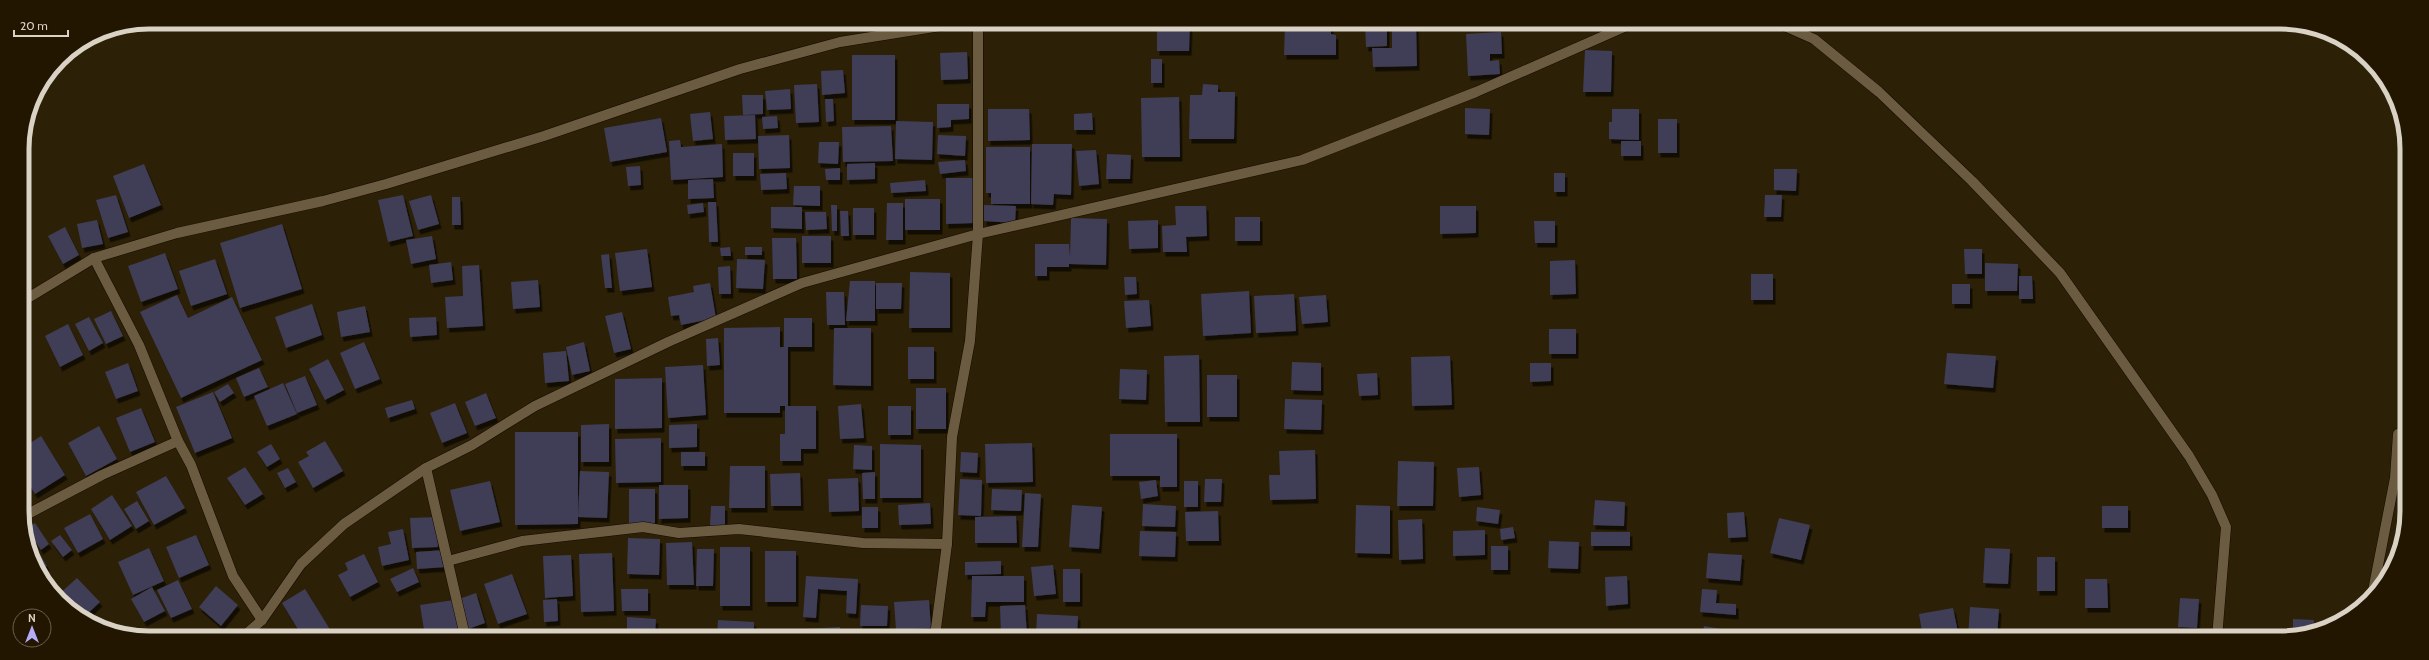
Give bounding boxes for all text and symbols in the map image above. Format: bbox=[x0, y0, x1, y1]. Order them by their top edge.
scale bar bbox=[14, 12, 68, 38]
text: 20 m bbox=[20, 18, 48, 33]
north arrow bbox=[12, 608, 52, 648]
text: N bbox=[28, 611, 36, 625]

